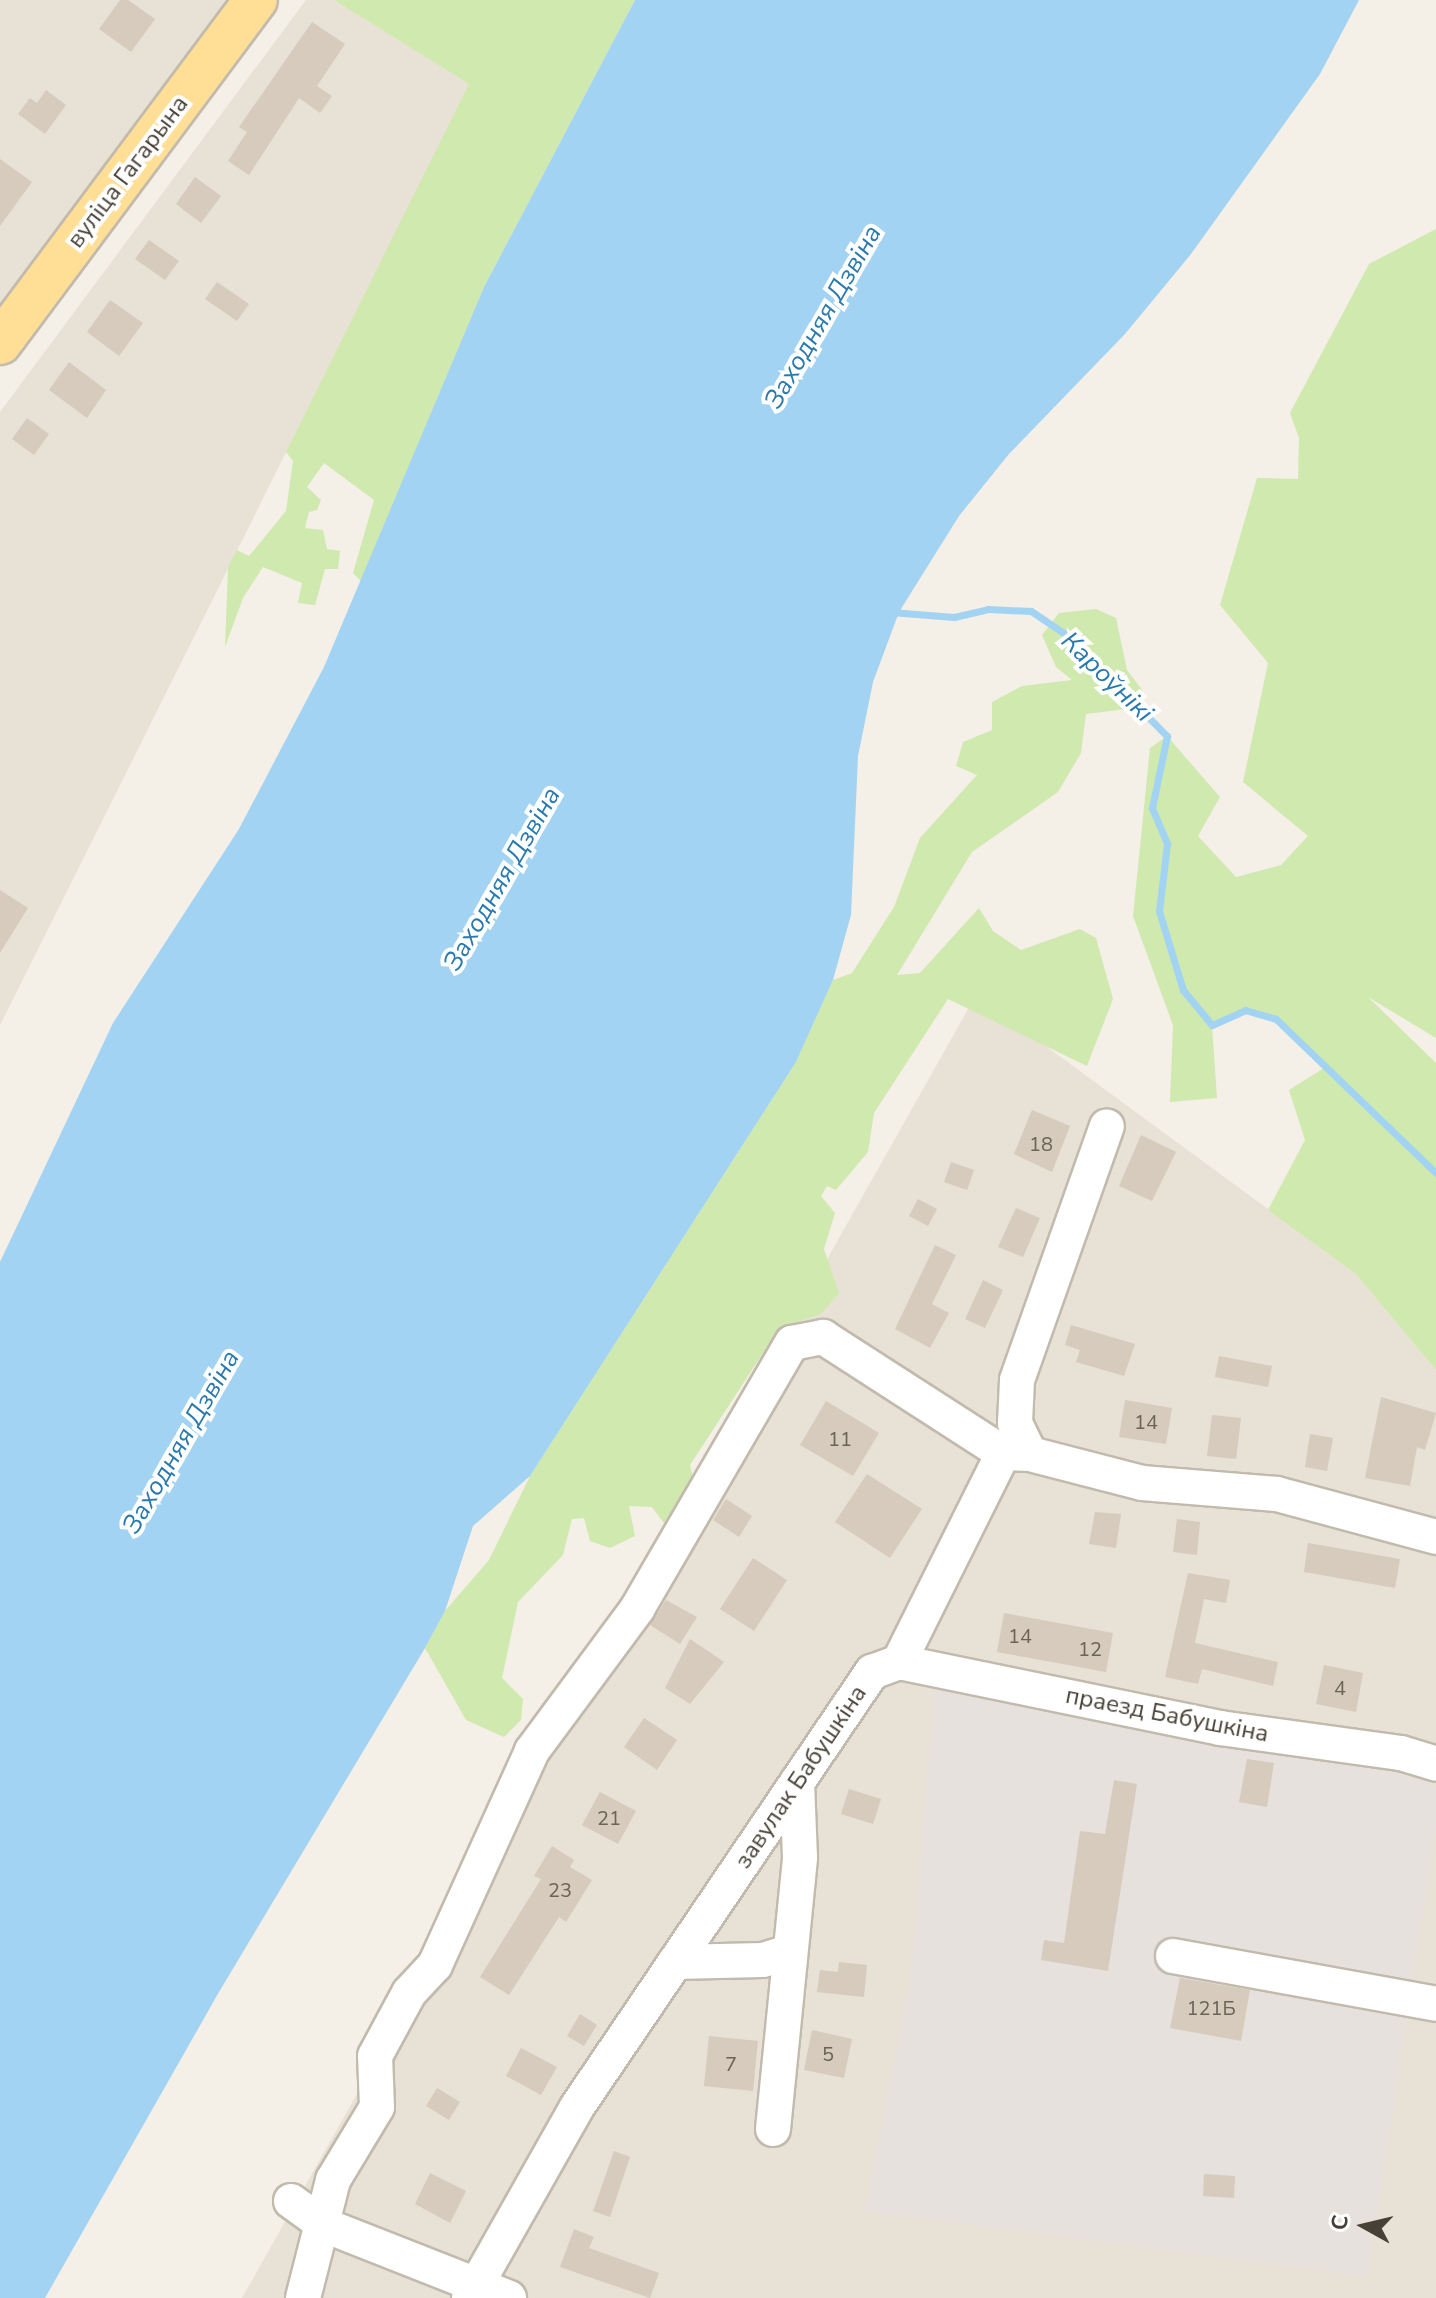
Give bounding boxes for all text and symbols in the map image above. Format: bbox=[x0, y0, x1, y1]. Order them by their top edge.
street label: вуліца Гагарына bbox=[61, 90, 195, 254]
water label: Заходняя Дзвіна bbox=[758, 219, 888, 415]
water label: Кароўнікі bbox=[1055, 626, 1159, 728]
water label: Заходняя Дзвіна bbox=[437, 781, 567, 977]
house number: 18 bbox=[1029, 1132, 1053, 1156]
water label: Заходняя Дзвіна bbox=[116, 1344, 246, 1540]
house number: 14 bbox=[1134, 1410, 1158, 1434]
house number: 11 bbox=[828, 1427, 852, 1451]
house number: 14 bbox=[1008, 1624, 1032, 1648]
house number: 12 bbox=[1078, 1637, 1102, 1661]
house number: 4 bbox=[1334, 1676, 1346, 1700]
street label: завулак Бабушкіна bbox=[729, 1680, 873, 1874]
street label: праезд Бабушкіна bbox=[1063, 1681, 1271, 1749]
house number: 21 bbox=[597, 1806, 621, 1830]
house number: 23 bbox=[548, 1878, 572, 1902]
house number: 121Б bbox=[1186, 1996, 1236, 2020]
house number: 5 bbox=[822, 2042, 834, 2066]
house number: 7 bbox=[725, 2052, 737, 2076]
north arrow bbox=[1324, 2186, 1404, 2266]
text: С bbox=[1324, 2213, 1356, 2232]

